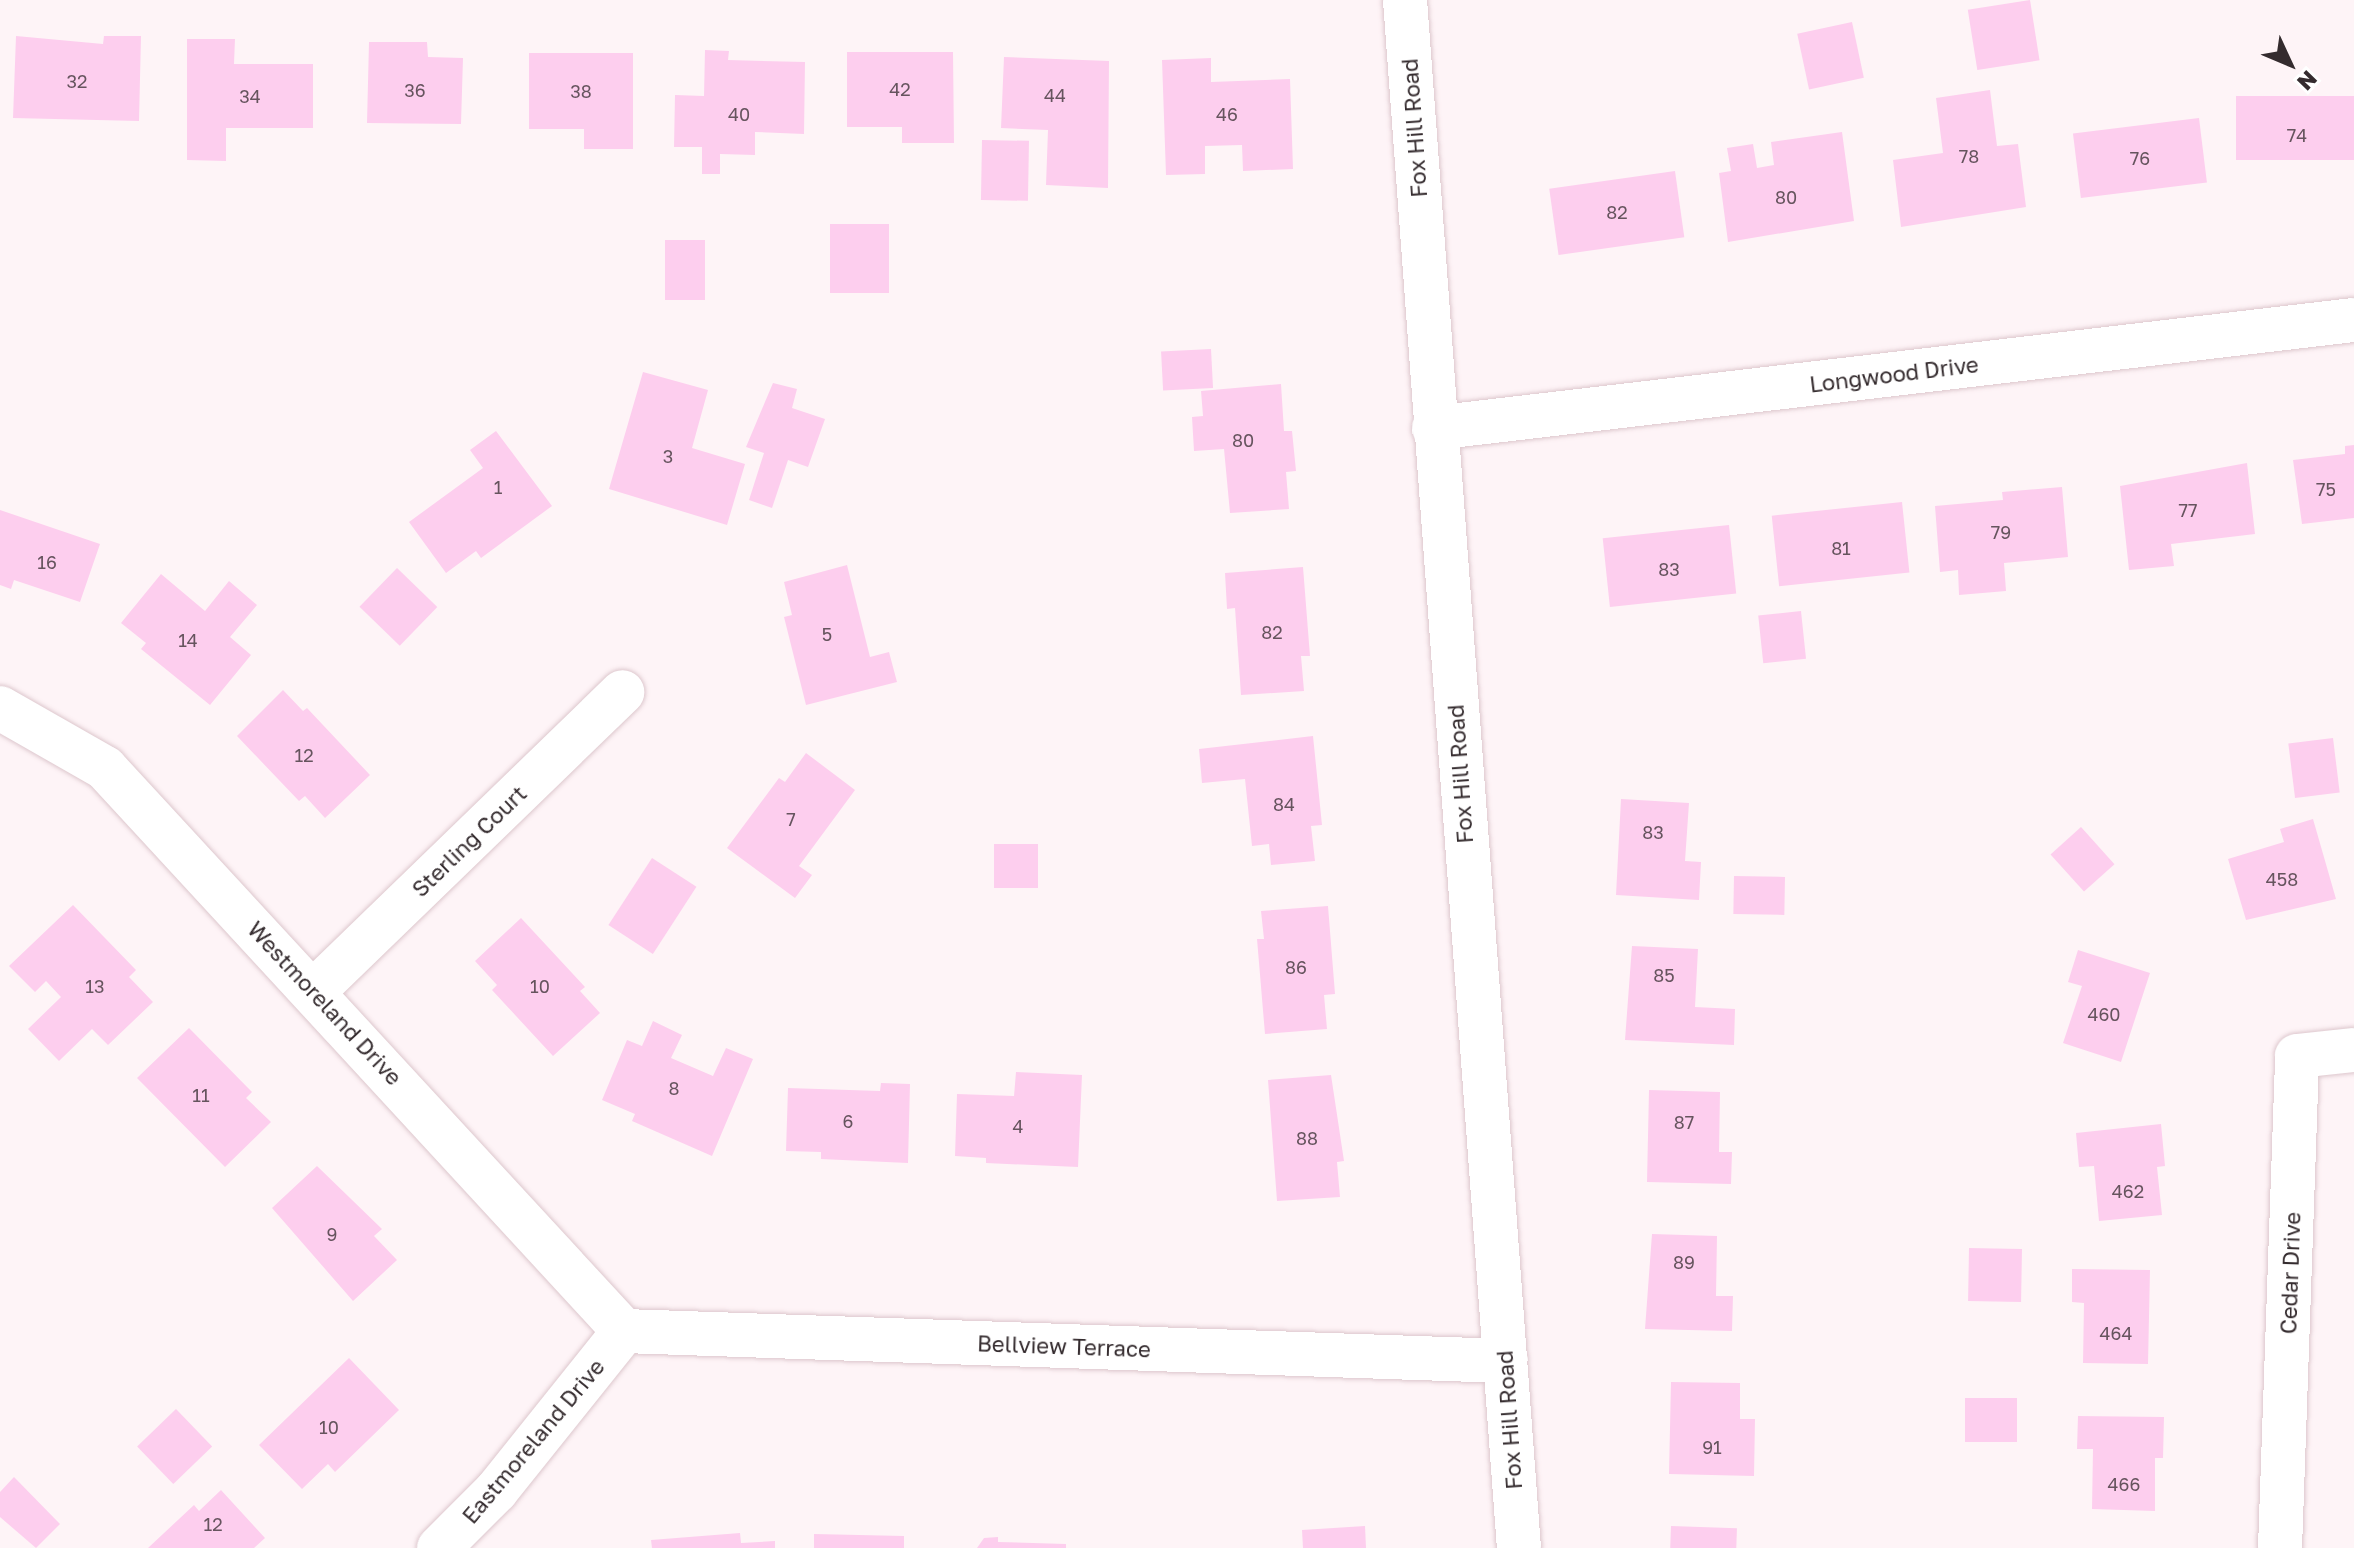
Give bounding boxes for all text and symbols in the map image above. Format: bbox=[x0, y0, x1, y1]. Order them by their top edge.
north arrow bbox=[2250, 24, 2330, 104]
street label: Fox Hill Road bbox=[1396, 58, 1432, 198]
text: N bbox=[2292, 66, 2323, 96]
house number: 32 bbox=[67, 70, 87, 92]
house number: 42 bbox=[889, 78, 911, 100]
house number: 36 bbox=[404, 79, 426, 101]
house number: 38 bbox=[570, 80, 592, 102]
house number: 44 bbox=[1044, 84, 1066, 106]
house number: 34 bbox=[239, 85, 261, 107]
house number: 40 bbox=[728, 103, 750, 125]
house number: 46 bbox=[1216, 103, 1238, 125]
house number: 74 bbox=[2287, 124, 2307, 146]
house number: 78 bbox=[1959, 145, 1979, 167]
house number: 76 bbox=[2130, 147, 2150, 169]
house number: 80 bbox=[1775, 186, 1797, 208]
house number: 82 bbox=[1606, 201, 1628, 223]
street label: Longwood Drive bbox=[1808, 351, 1980, 397]
house number: 80 bbox=[1232, 429, 1254, 451]
house number: 3 bbox=[663, 445, 673, 467]
house number: 1 bbox=[494, 476, 502, 498]
house number: 75 bbox=[2316, 478, 2336, 500]
house number: 77 bbox=[2178, 499, 2198, 521]
house number: 79 bbox=[1991, 521, 2011, 543]
house number: 81 bbox=[1831, 537, 1851, 559]
house number: 16 bbox=[37, 551, 57, 573]
house number: 83 bbox=[1658, 558, 1680, 580]
house number: 82 bbox=[1261, 621, 1283, 643]
house number: 5 bbox=[822, 623, 832, 645]
house number: 14 bbox=[178, 629, 198, 651]
street label: Fox Hill Road bbox=[1442, 704, 1478, 844]
house number: 12 bbox=[294, 744, 314, 766]
street label: Sterling Court bbox=[406, 780, 532, 902]
house number: 84 bbox=[1273, 793, 1295, 815]
house number: 7 bbox=[786, 808, 796, 830]
house number: 83 bbox=[1642, 821, 1664, 843]
house number: 458 bbox=[2266, 868, 2298, 890]
street label: Westmoreland Drive bbox=[242, 916, 408, 1090]
house number: 86 bbox=[1285, 956, 1307, 978]
house number: 85 bbox=[1653, 964, 1675, 986]
house number: 13 bbox=[85, 975, 105, 997]
house number: 10 bbox=[530, 975, 550, 997]
house number: 460 bbox=[2087, 1003, 2121, 1025]
house number: 8 bbox=[669, 1077, 679, 1099]
house number: 11 bbox=[192, 1084, 210, 1106]
house number: 6 bbox=[843, 1110, 853, 1132]
house number: 87 bbox=[1674, 1111, 1694, 1133]
house number: 4 bbox=[1013, 1115, 1023, 1137]
house number: 88 bbox=[1296, 1127, 1318, 1149]
house number: 462 bbox=[2112, 1180, 2144, 1202]
street label: Cedar Drive bbox=[2275, 1211, 2305, 1335]
house number: 9 bbox=[327, 1223, 337, 1245]
house number: 89 bbox=[1673, 1251, 1695, 1273]
house number: 464 bbox=[2100, 1322, 2132, 1344]
street label: Bellview Terrace bbox=[977, 1330, 1151, 1362]
street label: Fox Hill Road bbox=[1491, 1350, 1527, 1490]
street label: Eastmoreland Drive bbox=[457, 1353, 609, 1529]
house number: 10 bbox=[319, 1416, 339, 1438]
house number: 91 bbox=[1702, 1436, 1722, 1458]
house number: 466 bbox=[2108, 1473, 2140, 1495]
house number: 12 bbox=[203, 1513, 223, 1535]

